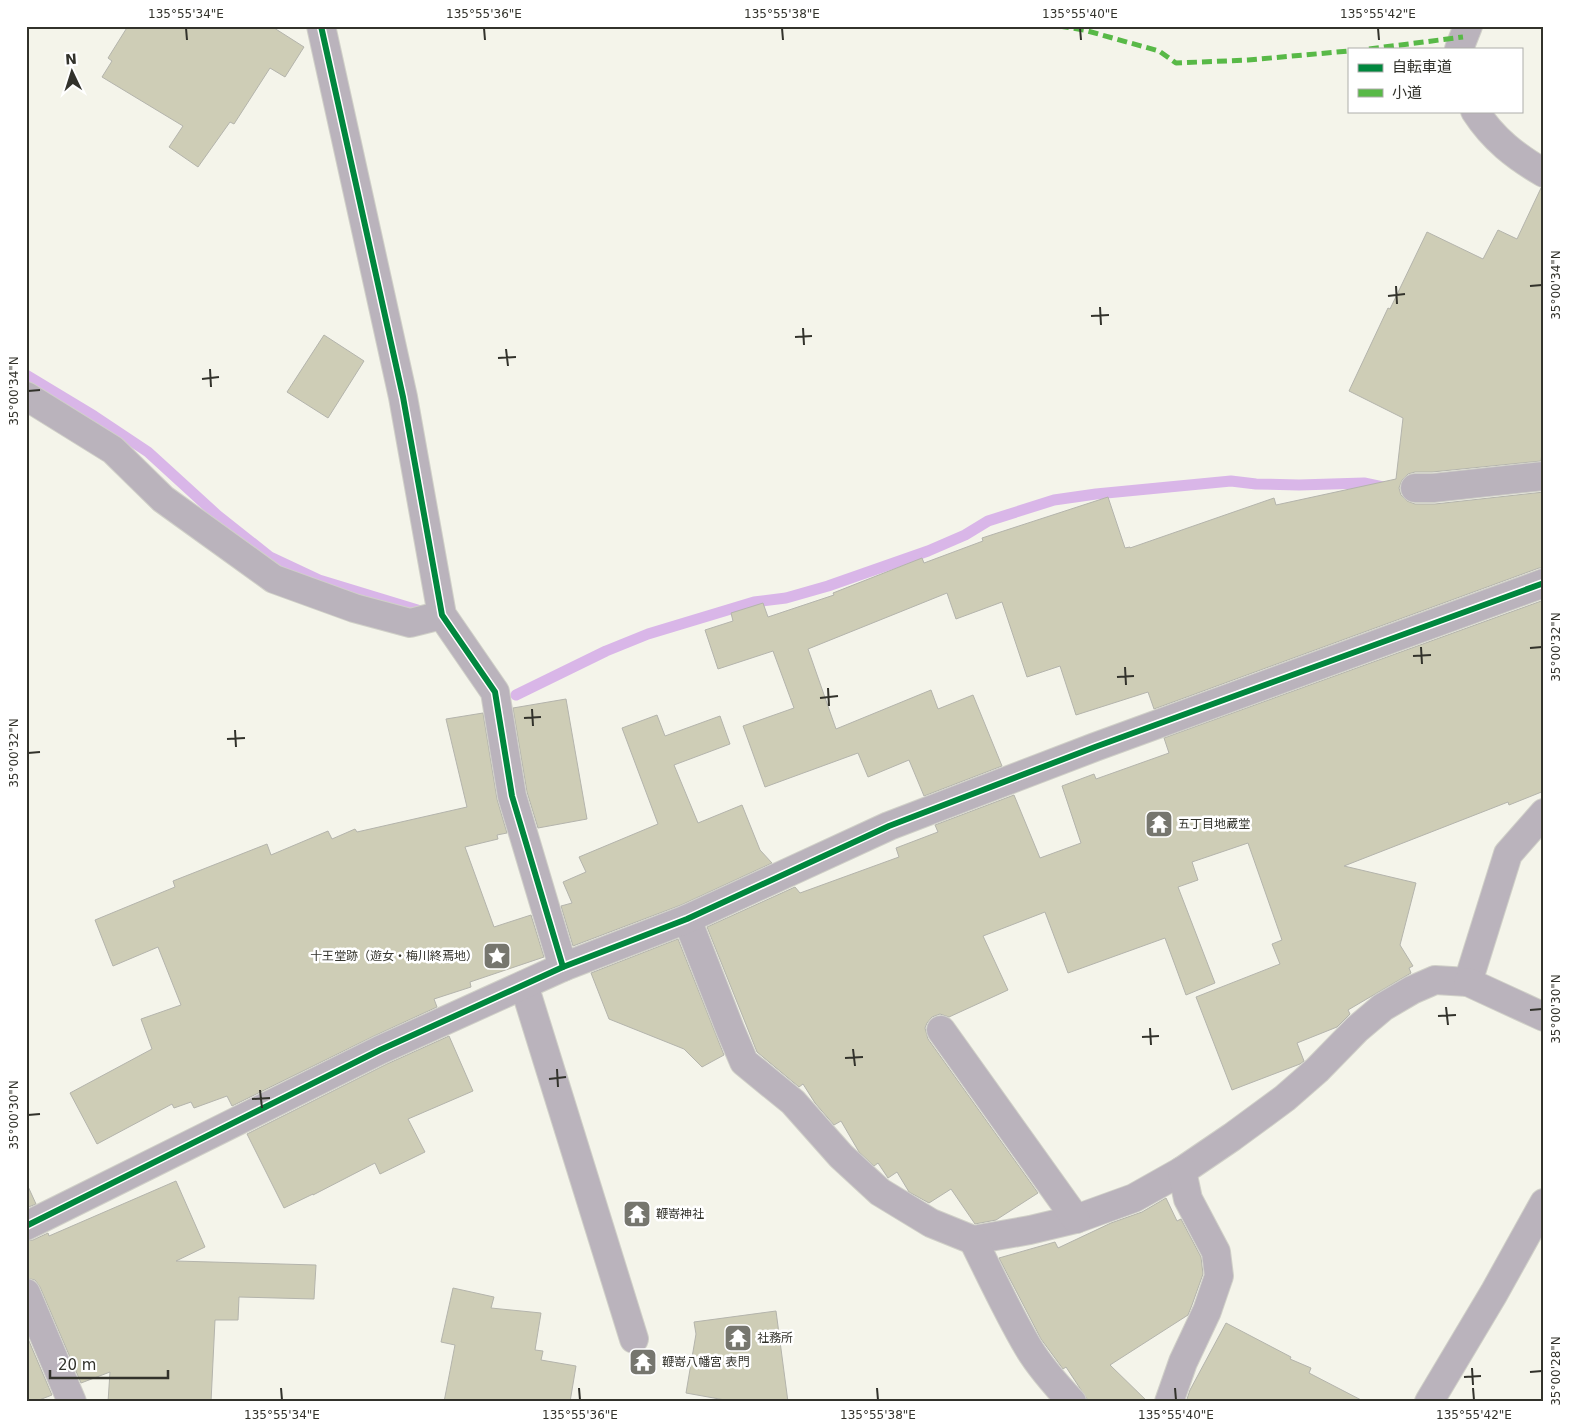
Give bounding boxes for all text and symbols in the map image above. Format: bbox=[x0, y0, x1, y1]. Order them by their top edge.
text: 135°55'34"E bbox=[148, 7, 224, 21]
text: 135°55'36"E bbox=[446, 7, 522, 21]
text: 135°55'38"E bbox=[744, 7, 820, 21]
text: 135°55'40"E bbox=[1042, 7, 1118, 21]
text: 135°55'42"E bbox=[1340, 7, 1416, 21]
north arrow bbox=[48, 48, 98, 98]
legend bbox=[1348, 48, 1522, 112]
text: N bbox=[65, 51, 77, 67]
text: 自転車道 bbox=[1392, 58, 1452, 76]
text: 小道 bbox=[1392, 84, 1422, 102]
text: 35°00'34"N bbox=[1549, 250, 1563, 320]
text: 35°00'34"N bbox=[7, 356, 21, 426]
text: 35°00'32"N bbox=[1549, 612, 1563, 682]
text: 35°00'32"N bbox=[7, 718, 21, 788]
temple icon: 五丁目地蔵堂 bbox=[1144, 809, 1174, 839]
place label: 五丁目地蔵堂 bbox=[1178, 817, 1250, 831]
place icon: 十王堂跡（遊女・梅川終焉地） bbox=[482, 941, 512, 971]
place label: 十王堂跡（遊女・梅川終焉地） bbox=[310, 949, 478, 963]
text: 35°00'30"N bbox=[1549, 974, 1563, 1044]
text: 35°00'30"N bbox=[7, 1080, 21, 1150]
temple icon: 鞭嵜神社 bbox=[622, 1199, 652, 1229]
place label: 鞭嵜神社 bbox=[656, 1207, 704, 1221]
temple icon: 社務所 bbox=[723, 1323, 753, 1353]
place label: 社務所 bbox=[757, 1331, 793, 1345]
text: 35°00'28"N bbox=[1549, 1336, 1563, 1406]
temple icon: 鞭嵜八幡宮 表門 bbox=[628, 1347, 658, 1377]
scale bar bbox=[50, 1348, 168, 1380]
place label: 鞭嵜八幡宮 表門 bbox=[662, 1355, 750, 1369]
text: 20 m bbox=[58, 1356, 96, 1374]
text: 135°55'34"E bbox=[244, 1408, 320, 1422]
text: 135°55'36"E bbox=[542, 1408, 618, 1422]
text: 135°55'38"E bbox=[840, 1408, 916, 1422]
text: 135°55'40"E bbox=[1138, 1408, 1214, 1422]
text: 135°55'42"E bbox=[1436, 1408, 1512, 1422]

